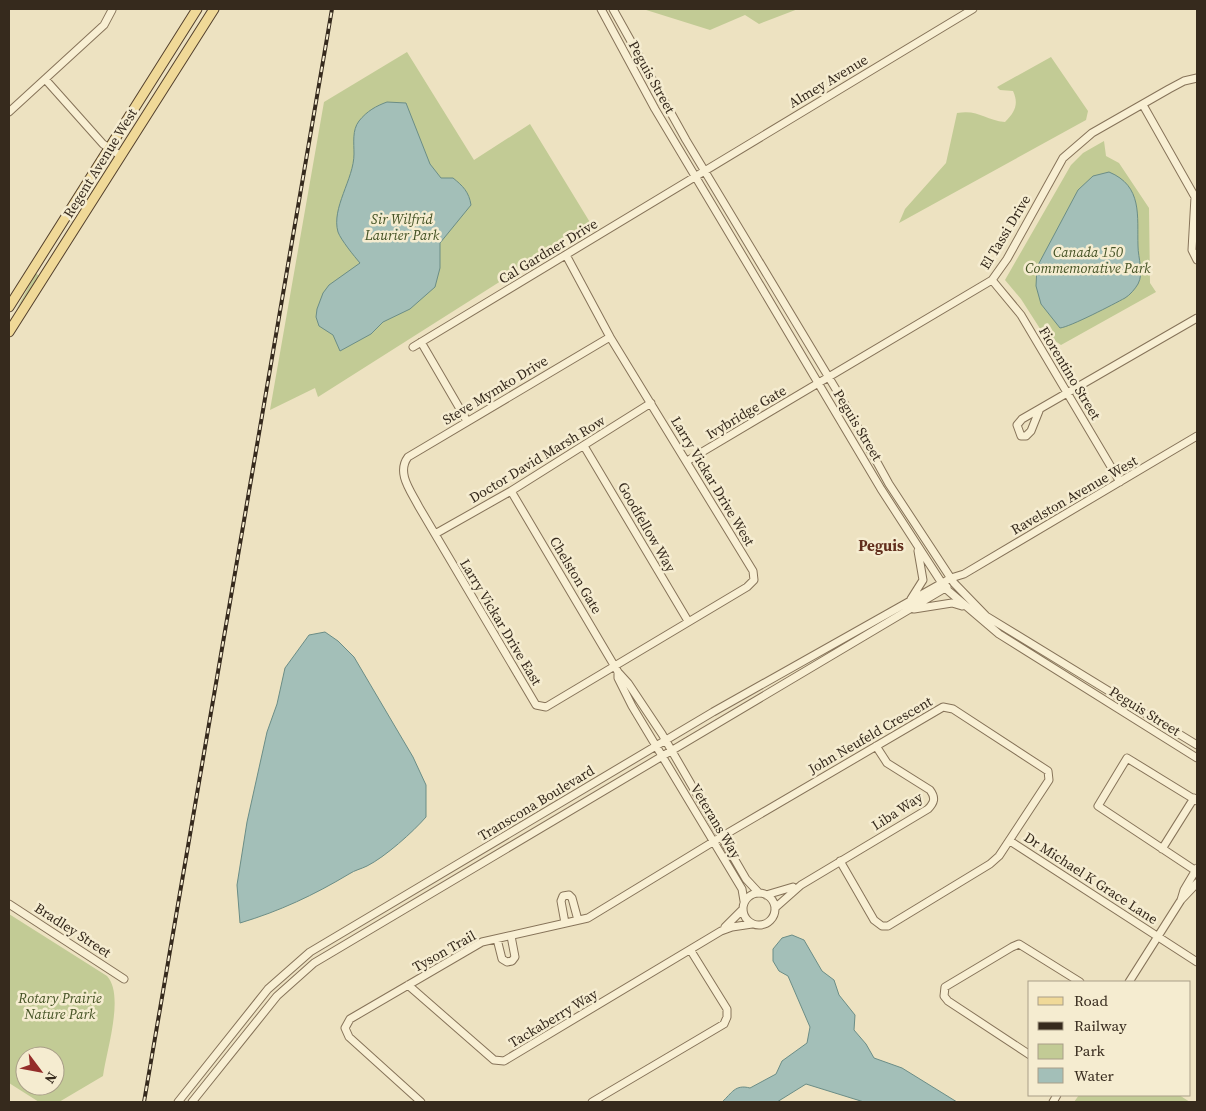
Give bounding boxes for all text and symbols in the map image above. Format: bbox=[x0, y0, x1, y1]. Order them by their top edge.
street label: Peguis Street bbox=[624, 37, 680, 117]
street label: Almey Avenue bbox=[784, 49, 872, 113]
street label: Regent Avenue West bbox=[58, 104, 142, 222]
street label: El Tassi Drive bbox=[975, 191, 1035, 273]
park label: Sir Wilfrid Laurier Park bbox=[364, 209, 440, 245]
street label: Cal Gardner Drive bbox=[495, 214, 601, 288]
park label: Canada 150 Commemorative Park bbox=[1025, 242, 1151, 278]
street label: Fiorentino Street bbox=[1034, 323, 1106, 424]
street label: Steve Mymko Drive bbox=[438, 351, 552, 429]
street label: Ivybridge Gate bbox=[702, 380, 790, 444]
street label: Peguis Street bbox=[829, 385, 887, 465]
street label: Doctor David Marsh Row bbox=[465, 410, 609, 508]
street label: Larry Vickar Drive West bbox=[666, 412, 760, 550]
street label: Ravelston Avenue West bbox=[1007, 450, 1141, 539]
street label: Goodfellow Way bbox=[613, 478, 681, 576]
street label: Chelston Gate bbox=[545, 533, 607, 617]
district label: Peguis bbox=[858, 535, 904, 556]
street label: Larry Vickar Drive East bbox=[455, 555, 547, 689]
street label: Peguis Street bbox=[1106, 681, 1185, 741]
street label: John Neufeld Crescent bbox=[804, 691, 936, 779]
street label: Transcona Boulevard bbox=[474, 760, 598, 846]
street label: Veterans Way bbox=[686, 780, 747, 863]
street label: Liba Way bbox=[868, 787, 927, 835]
street label: Dr Michael K Grace Lane bbox=[1020, 827, 1162, 929]
street label: Bradley Street bbox=[31, 898, 115, 962]
street label: Tyson Trail bbox=[409, 925, 479, 977]
legend bbox=[1028, 981, 1191, 1096]
street label: Tackaberry Way bbox=[505, 983, 602, 1052]
park label: Rotary Prairie Nature Park bbox=[17, 988, 102, 1024]
text: Road bbox=[1074, 990, 1108, 1011]
text: Railway bbox=[1074, 1015, 1127, 1036]
text: Park bbox=[1074, 1040, 1106, 1061]
north arrow bbox=[15, 1046, 65, 1096]
text: Water bbox=[1074, 1065, 1115, 1086]
text: N bbox=[40, 1068, 62, 1088]

